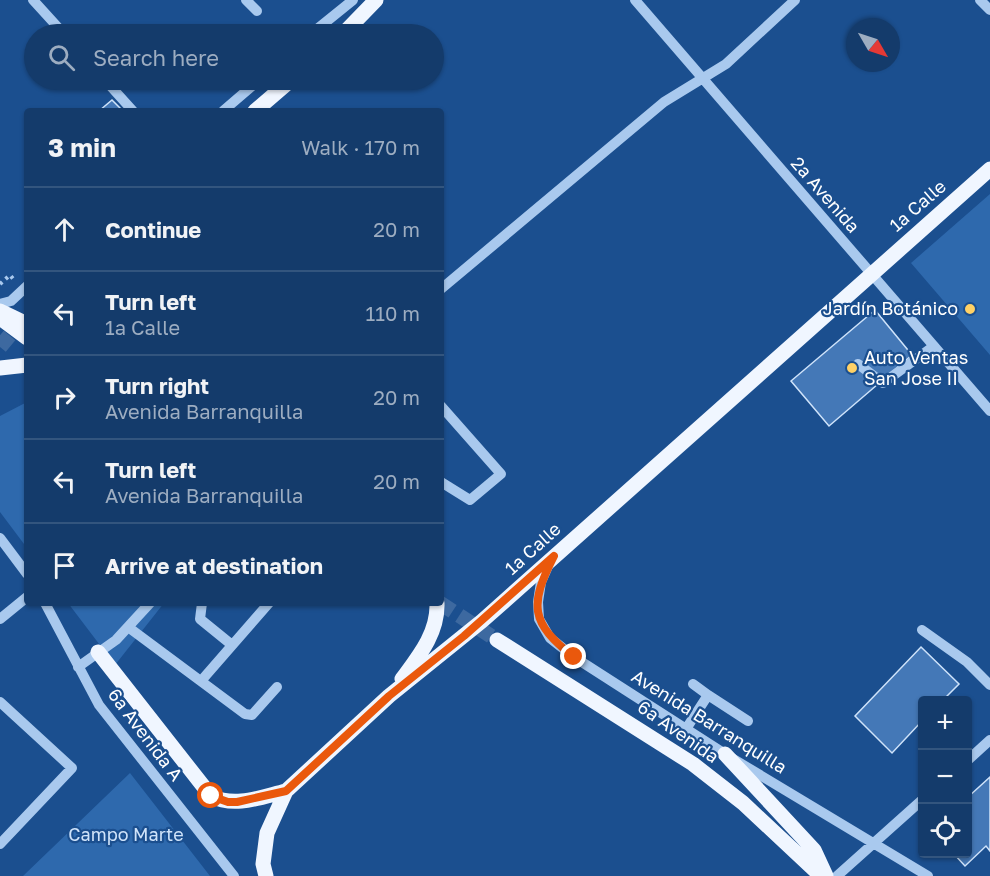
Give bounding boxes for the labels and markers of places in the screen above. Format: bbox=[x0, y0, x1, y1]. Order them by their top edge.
place label: Jardín Botánico bbox=[823, 297, 958, 319]
marker: Jardín Botánico bbox=[963, 302, 977, 316]
place label: Auto Ventas San Jose II bbox=[864, 346, 968, 389]
marker: Auto Ventas San Jose II bbox=[845, 361, 859, 375]

